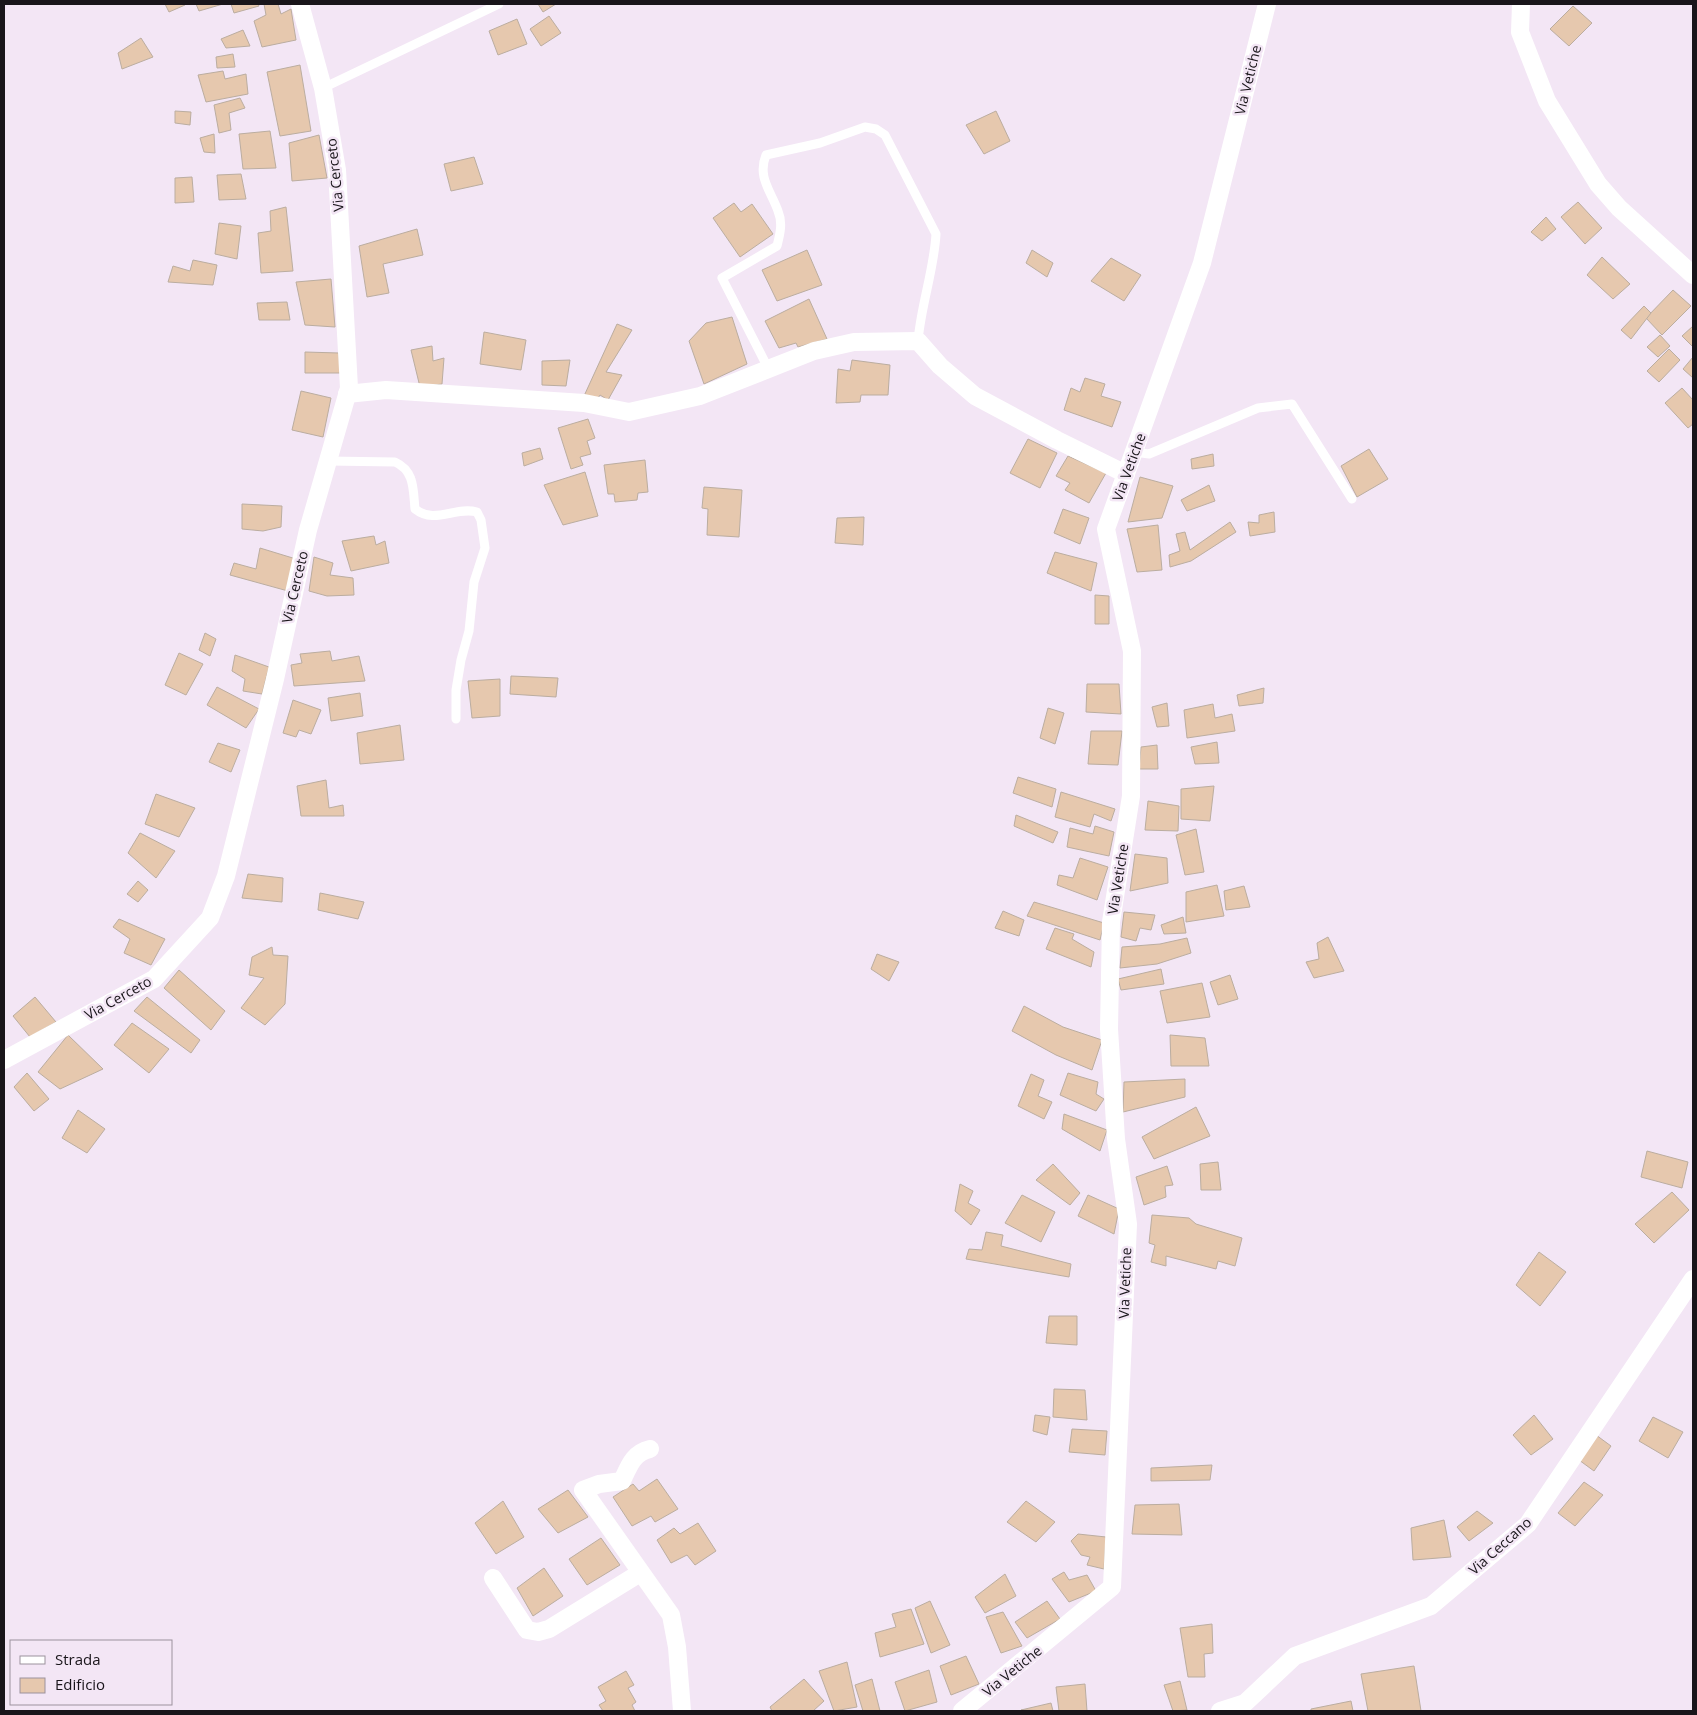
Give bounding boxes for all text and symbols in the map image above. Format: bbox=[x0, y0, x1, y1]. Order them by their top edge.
street label: Via Vetiche bbox=[1230, 43, 1265, 117]
street label: Via Cerceto bbox=[321, 137, 348, 213]
street label: Via Vetiche bbox=[1107, 430, 1150, 504]
street label: Via Cerceto bbox=[277, 549, 312, 625]
street label: Via Vetiche bbox=[1103, 842, 1132, 916]
street label: Via Cerceto bbox=[81, 971, 155, 1024]
street label: Via Vetiche bbox=[1114, 1247, 1135, 1319]
street label: Via Ceccano bbox=[1464, 1512, 1535, 1579]
legend bbox=[10, 1640, 172, 1705]
street label: Via Vetiche bbox=[978, 1641, 1045, 1700]
text: Strada bbox=[55, 1649, 101, 1669]
text: Edificio bbox=[55, 1674, 105, 1694]

